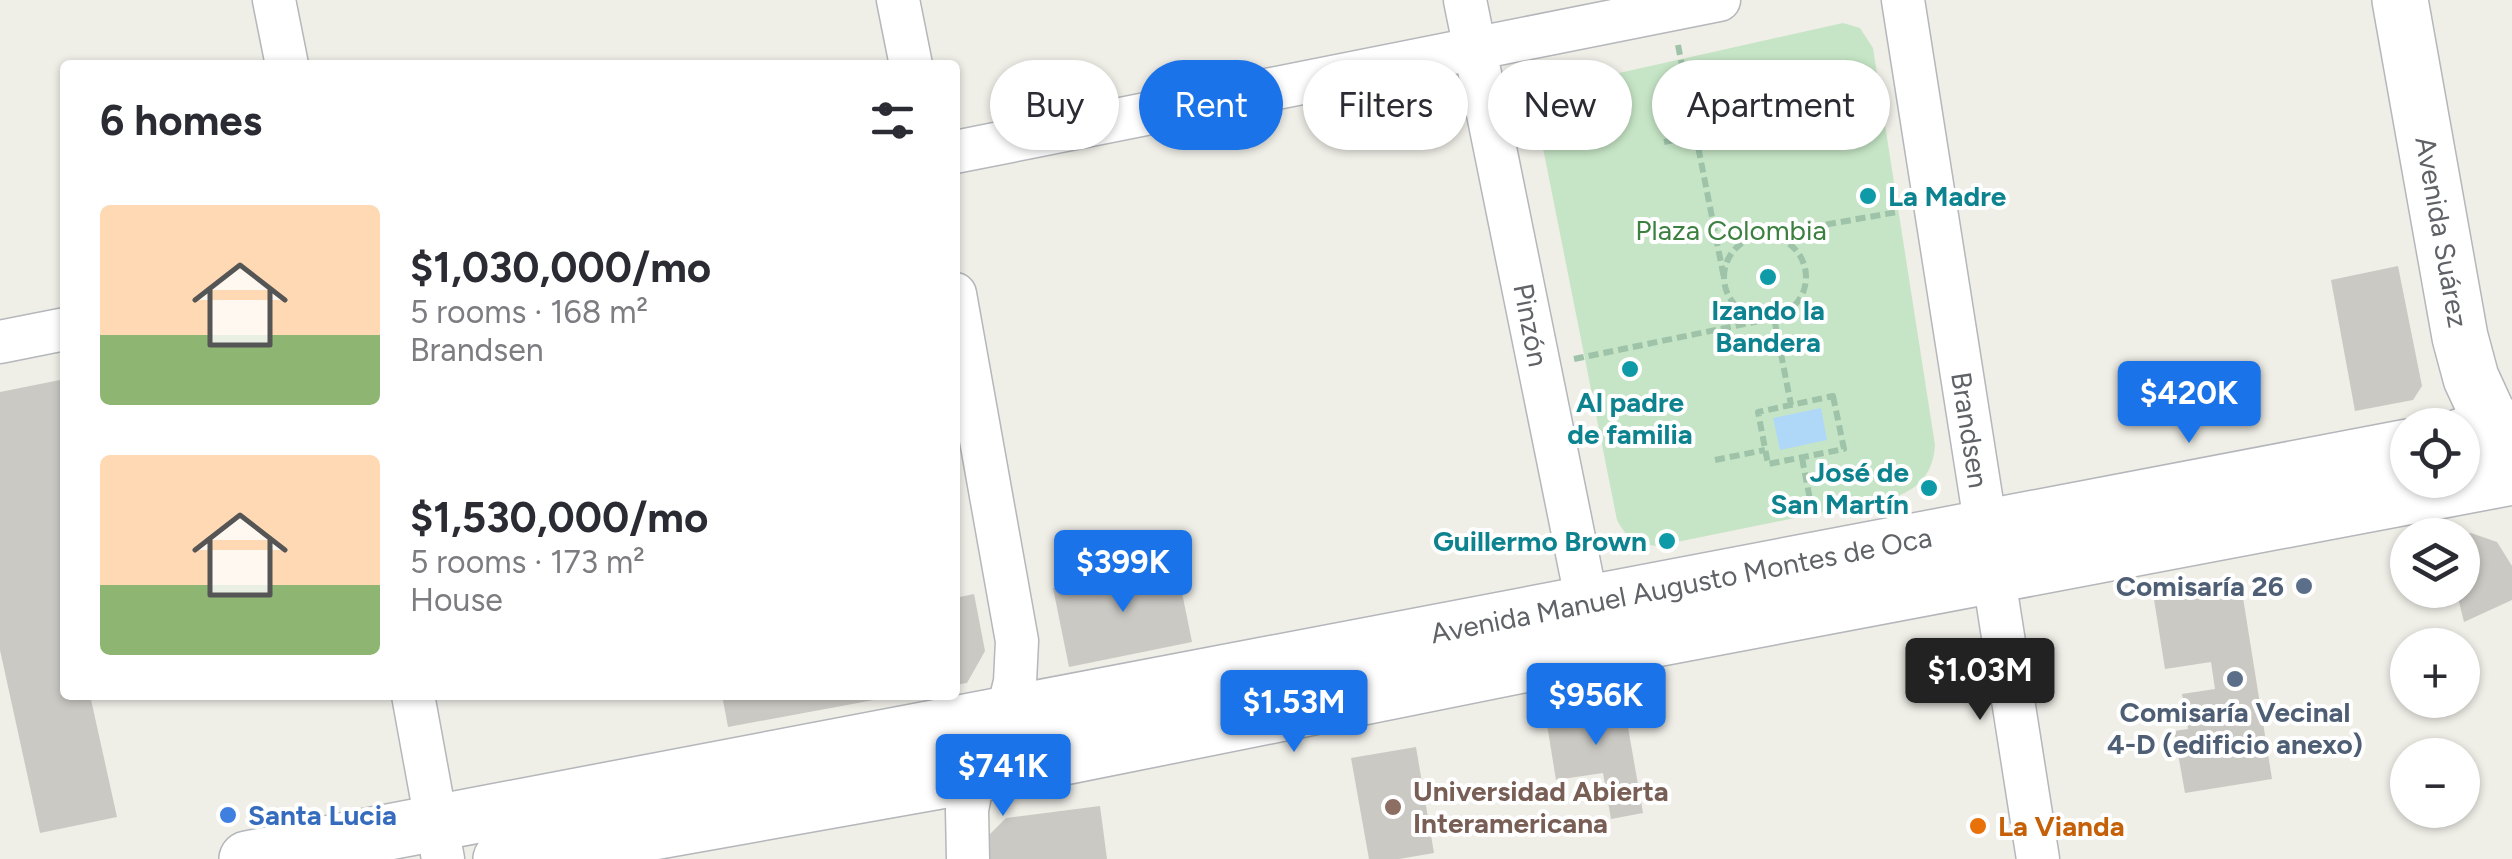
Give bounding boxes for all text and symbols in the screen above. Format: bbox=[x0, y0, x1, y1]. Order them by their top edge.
chip: Buy bbox=[990, 60, 1119, 150]
chip: Rent bbox=[1139, 60, 1283, 150]
chip: Filters bbox=[1303, 60, 1468, 150]
chip: New bbox=[1488, 60, 1632, 150]
chip: Apartment bbox=[1652, 60, 1890, 150]
icon: filters bbox=[865, 93, 920, 148]
text: 6 homes bbox=[100, 95, 262, 146]
street label: Avenida Suárez bbox=[2408, 134, 2476, 330]
place label: La Madre bbox=[1888, 179, 2006, 213]
marker: La Madre bbox=[1857, 185, 1879, 207]
park label: Plaza Colombia bbox=[1635, 213, 1827, 247]
text: $1,030,000/mo bbox=[410, 242, 711, 293]
icon: home bbox=[180, 245, 300, 365]
marker: Izando la Bandera bbox=[1757, 266, 1779, 288]
street label: Pinzón bbox=[1506, 281, 1556, 369]
text: 5 rooms · 168 m² bbox=[410, 293, 648, 331]
place label: Izando la Bandera bbox=[1711, 293, 1825, 359]
text: Brandsen bbox=[410, 331, 544, 369]
marker: Al padre de familia bbox=[1619, 358, 1641, 380]
pin: $420K bbox=[2119, 361, 2259, 446]
street label: Brandsen bbox=[1944, 370, 1996, 490]
text: $420K bbox=[2140, 374, 2238, 412]
place label: Al padre de familia bbox=[1567, 385, 1693, 451]
map controls bbox=[2390, 408, 2480, 828]
button: locate bbox=[2390, 408, 2480, 498]
place label: José de San Martín bbox=[1770, 455, 1909, 521]
marker: José de San Martín bbox=[1918, 477, 1940, 499]
text: $1,530,000/mo bbox=[410, 492, 708, 543]
icon: home bbox=[180, 495, 300, 615]
button: layers bbox=[2390, 518, 2480, 608]
street label: Avenida Manuel Augusto Montes de Oca bbox=[1427, 520, 1935, 650]
place label: Guillermo Brown bbox=[1433, 524, 1647, 558]
pin: $399K bbox=[1053, 530, 1193, 615]
marker: Guillermo Brown bbox=[1656, 530, 1678, 552]
text: 5 rooms · 173 m² bbox=[410, 543, 645, 581]
text: $399K bbox=[1076, 543, 1170, 581]
place label: Comisaría 26 bbox=[2116, 569, 2284, 603]
marker: Comisaría 26 bbox=[2293, 575, 2315, 597]
text: House bbox=[410, 581, 503, 619]
button: + bbox=[2390, 628, 2480, 718]
pin: $1.03M bbox=[1899, 638, 2061, 723]
text: $1.03M bbox=[1927, 651, 2033, 689]
pin: $956K bbox=[1526, 663, 1666, 748]
marker: Comisaría Vecinal 4-D (edificio anexo) bbox=[2224, 668, 2246, 690]
pin: $1.53M bbox=[1213, 670, 1375, 755]
text: $956K bbox=[1549, 676, 1643, 714]
text: $1.53M bbox=[1243, 683, 1345, 721]
place label: Comisaría Vecinal 4-D (edificio anexo) bbox=[2107, 695, 2363, 761]
pin: $741K bbox=[933, 734, 1073, 819]
button: − bbox=[2390, 738, 2480, 828]
text: $741K bbox=[958, 747, 1048, 785]
place label: Universidad Abierta Interamericana bbox=[1413, 774, 1669, 840]
marker: Universidad Abierta Interamericana bbox=[1382, 796, 1404, 818]
place label: Santa Lucia bbox=[248, 798, 397, 832]
marker: Santa Lucia bbox=[217, 804, 239, 826]
place label: La Vianda bbox=[1998, 809, 2125, 843]
marker: La Vianda bbox=[1967, 815, 1989, 837]

